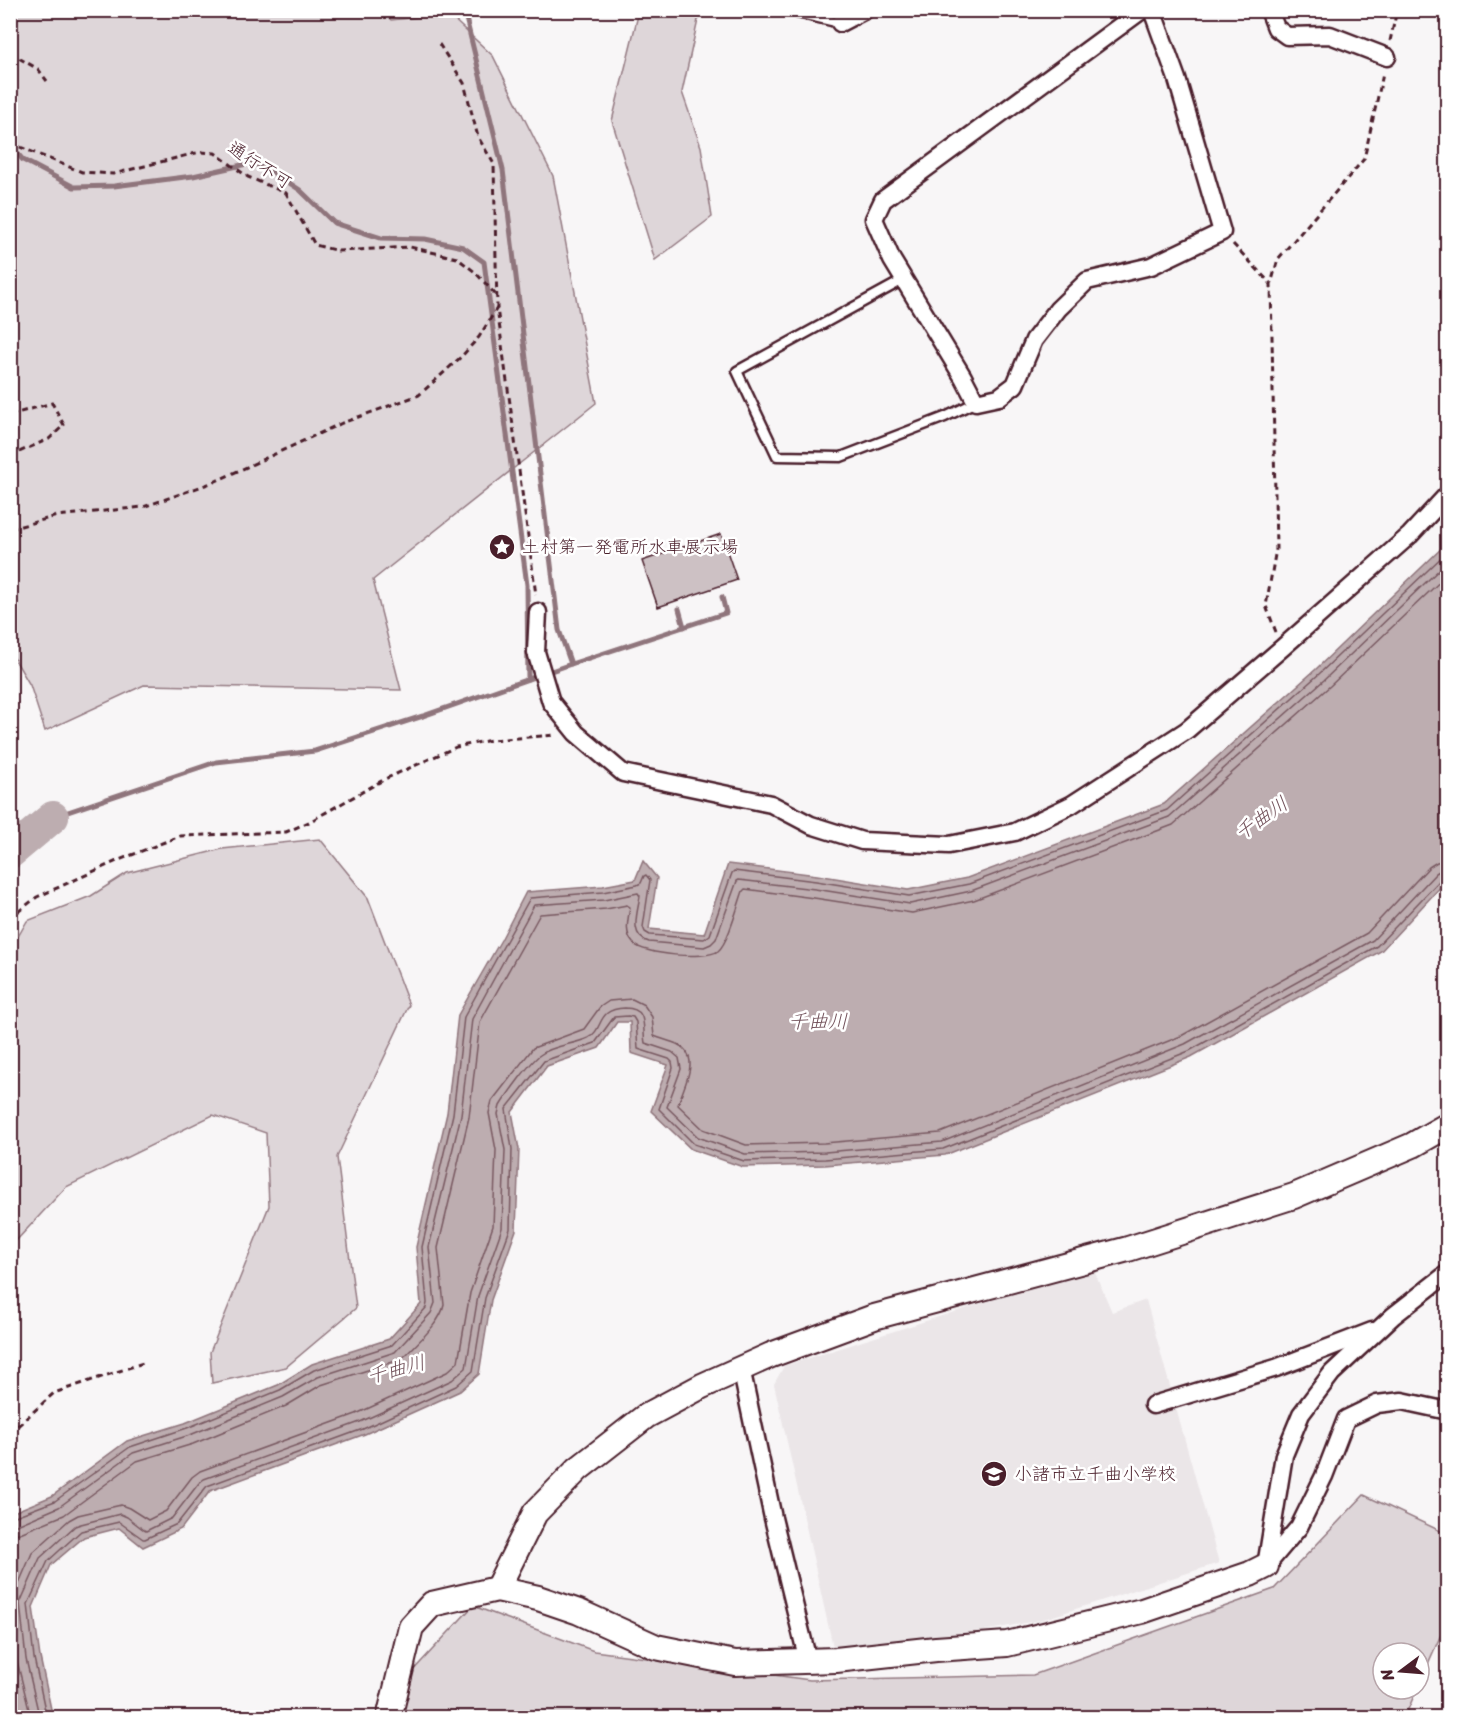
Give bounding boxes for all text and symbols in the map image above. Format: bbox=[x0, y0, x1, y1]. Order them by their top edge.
street label: 通行不可 bbox=[221, 132, 299, 198]
place label: 土村第一発電所水車展示場 bbox=[522, 531, 738, 563]
place icon: 土村第一発電所水車展示場 bbox=[487, 532, 517, 562]
water label: 千曲川 bbox=[1227, 787, 1296, 850]
water label: 千曲川 bbox=[788, 1004, 848, 1039]
water label: 千曲川 bbox=[363, 1345, 430, 1394]
place label: 小諸市立千曲小学校 bbox=[1014, 1458, 1176, 1490]
school or university icon: 小諸市立千曲小学校 bbox=[979, 1459, 1009, 1489]
north arrow bbox=[1371, 1641, 1431, 1701]
text: N bbox=[1371, 1665, 1403, 1685]

